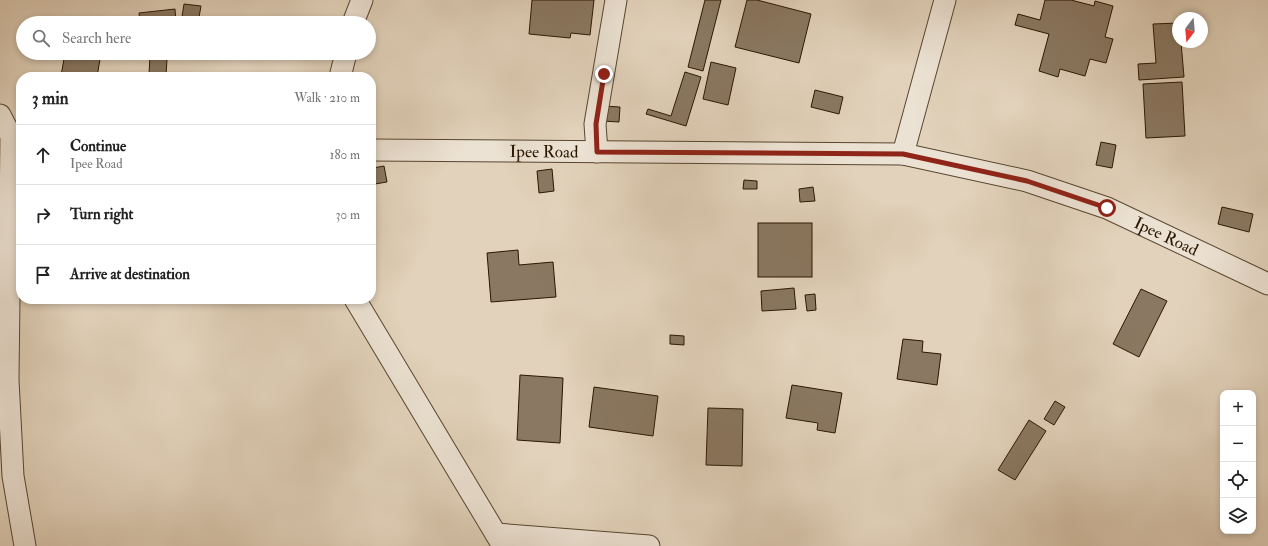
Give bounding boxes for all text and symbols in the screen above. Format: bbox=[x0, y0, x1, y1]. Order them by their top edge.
north arrow bbox=[1172, 12, 1208, 48]
search box bbox=[16, 16, 376, 60]
icon: search bbox=[30, 27, 52, 49]
text: Search here bbox=[62, 29, 131, 48]
route end bbox=[595, 65, 613, 83]
text: 3 min bbox=[32, 88, 69, 109]
text: Walk · 210 m bbox=[294, 90, 360, 106]
text: Continue bbox=[70, 137, 126, 156]
street label: Ipee Road bbox=[510, 141, 579, 163]
icon: ahead bbox=[32, 144, 54, 166]
text: 180 m bbox=[330, 147, 360, 163]
text: Ipee Road bbox=[70, 156, 123, 172]
route start bbox=[1098, 199, 1116, 217]
icon: right bbox=[32, 204, 54, 226]
text: Turn right bbox=[70, 205, 133, 224]
text: 30 m bbox=[336, 207, 360, 223]
street label: Ipee Road bbox=[1131, 212, 1202, 261]
icon: arrive bbox=[32, 264, 54, 286]
text: Arrive at destination bbox=[70, 265, 190, 284]
map controls bbox=[1220, 390, 1256, 534]
button: + bbox=[1220, 390, 1256, 426]
button: − bbox=[1220, 426, 1256, 462]
button: locate bbox=[1220, 462, 1256, 498]
button: layers bbox=[1220, 498, 1256, 534]

